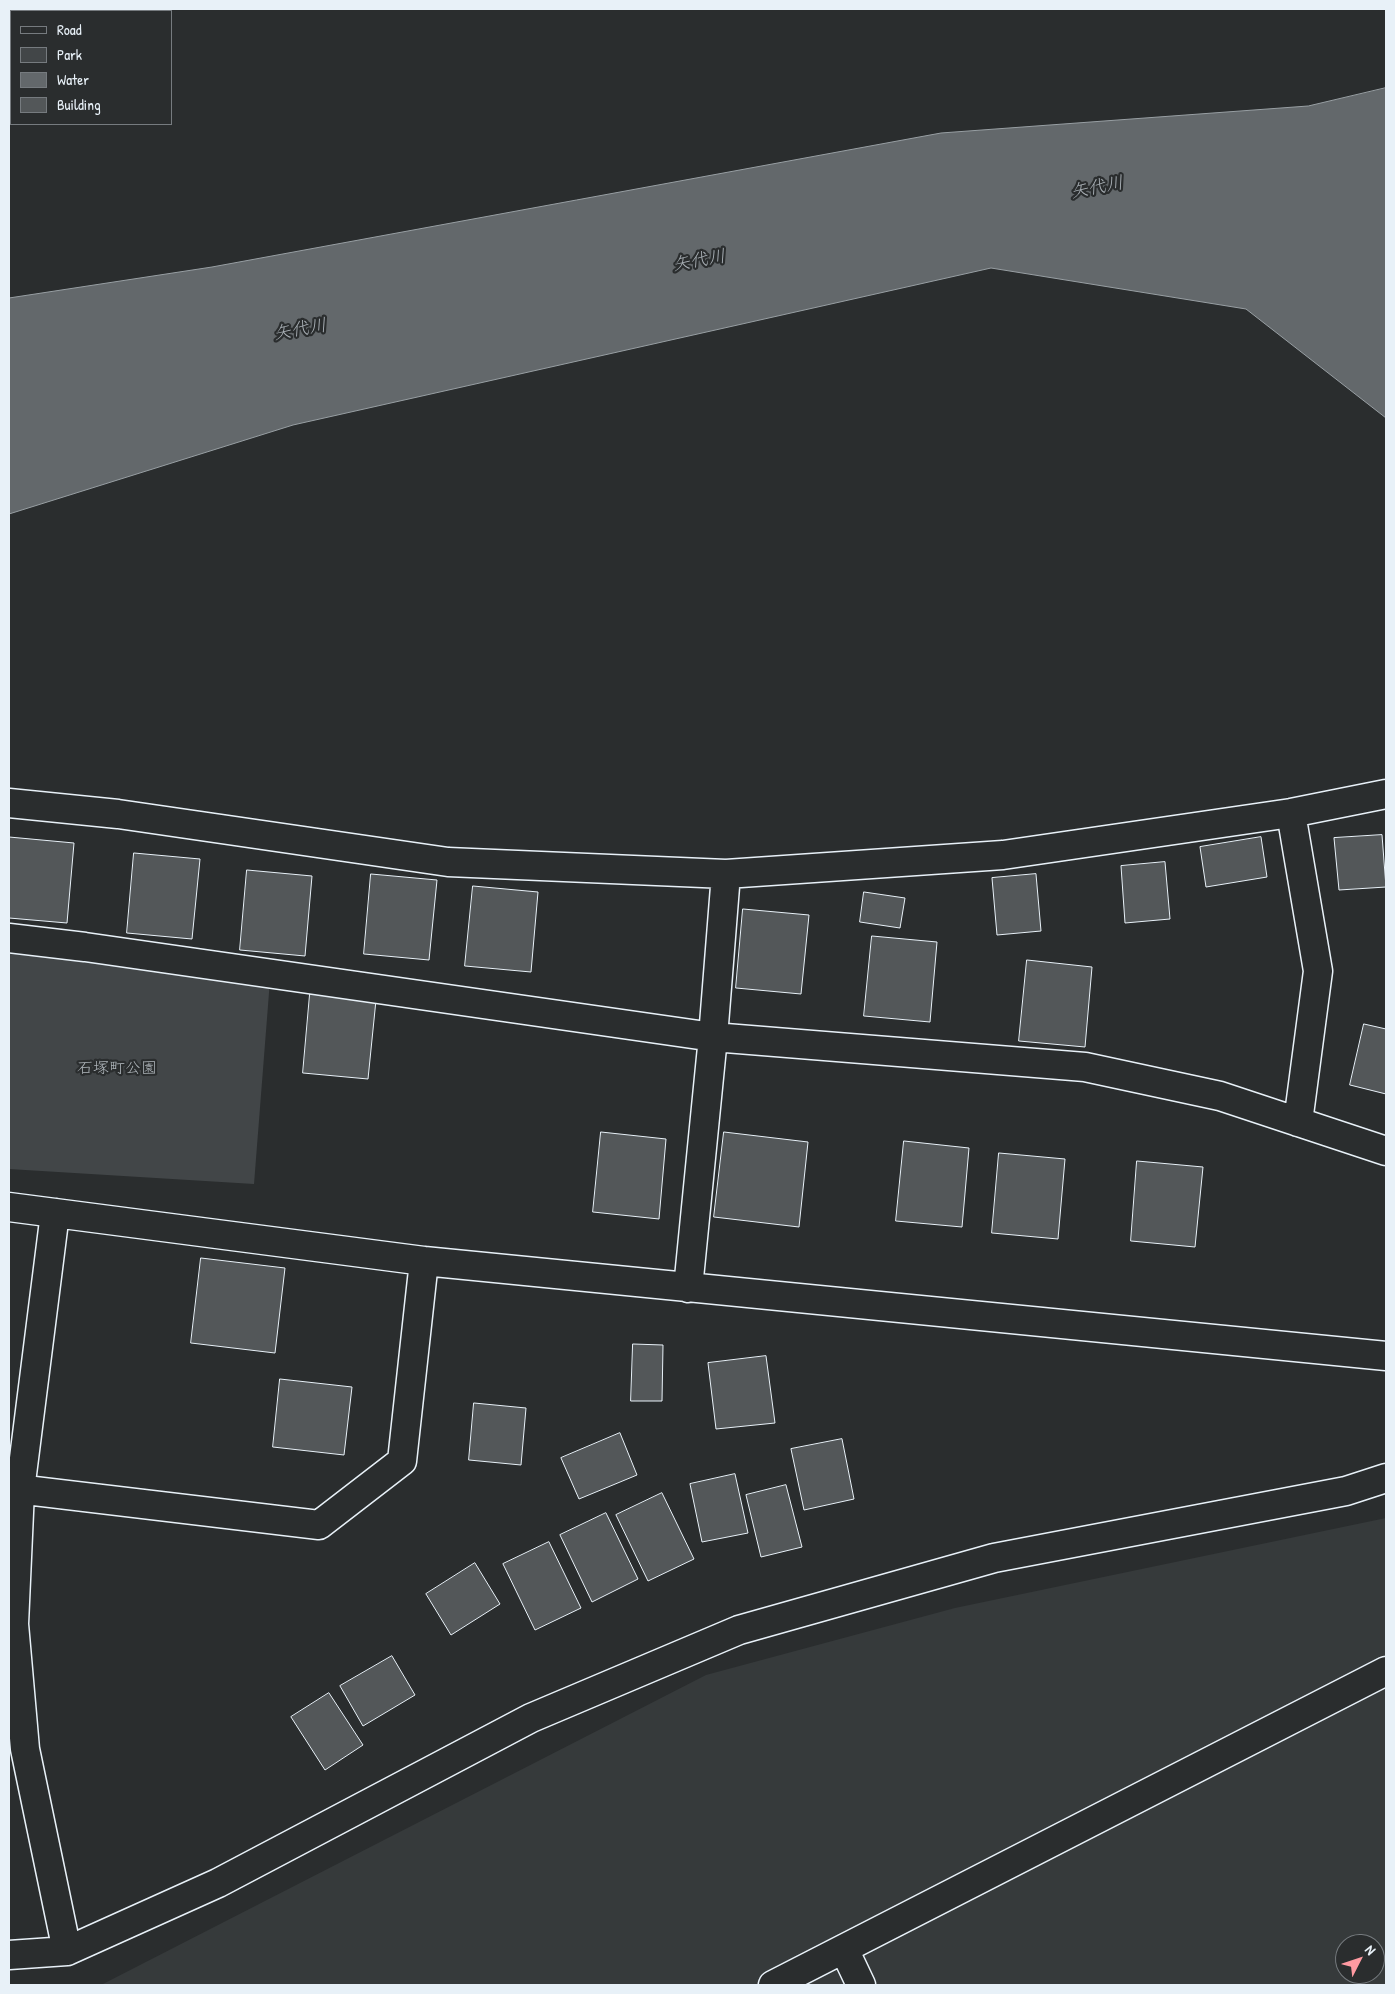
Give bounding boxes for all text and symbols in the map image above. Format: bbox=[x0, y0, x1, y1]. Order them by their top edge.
legend bbox=[10, 10, 172, 125]
text: Road bbox=[57, 19, 82, 40]
text: Park bbox=[57, 44, 82, 65]
text: Water bbox=[57, 69, 89, 90]
text: Building bbox=[57, 94, 101, 115]
water label: 矢代川 bbox=[1068, 172, 1126, 204]
water label: 矢代川 bbox=[671, 246, 727, 276]
water label: 矢代川 bbox=[272, 315, 328, 345]
park label: 石塚町公園 bbox=[77, 1059, 157, 1079]
north arrow bbox=[1335, 1934, 1385, 1984]
text: N bbox=[1361, 1940, 1381, 1959]

